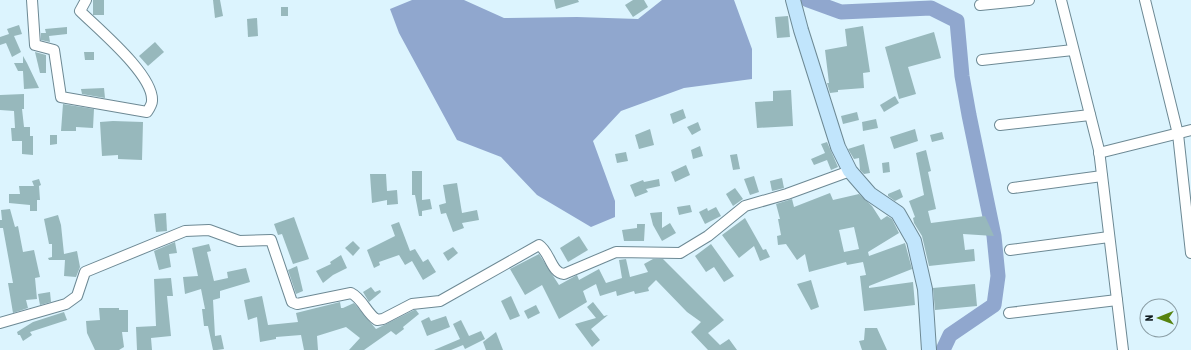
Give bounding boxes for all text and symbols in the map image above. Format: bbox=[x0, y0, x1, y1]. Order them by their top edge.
north arrow bbox=[1139, 298, 1179, 338]
text: N bbox=[1143, 315, 1155, 322]

